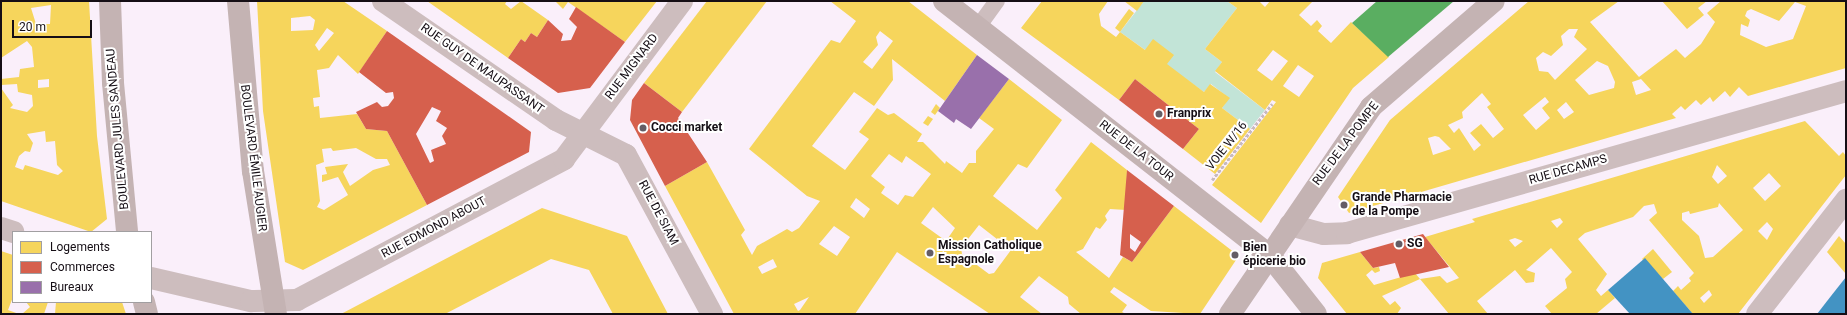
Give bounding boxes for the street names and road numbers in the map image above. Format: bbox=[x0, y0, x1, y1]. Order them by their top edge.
street label: RUE GUY DE MAUPASSANT bbox=[418, 21, 546, 117]
street label: RUE MIGNARD bbox=[603, 31, 661, 103]
street label: BOULEVARD JULES SANDEAU bbox=[104, 48, 132, 210]
street label: BOULEVARD ÉMILE AUGIER bbox=[237, 84, 269, 232]
street label: RUE DE LA POMPE bbox=[1310, 99, 1382, 189]
street label: RUE DE LA TOUR bbox=[1096, 117, 1176, 185]
street label: VOIE W/16 bbox=[1203, 119, 1251, 173]
street label: RUE DECAMPS bbox=[1527, 152, 1609, 188]
street label: RUE DE SIAM bbox=[635, 178, 681, 248]
street label: RUE EDMOND ABOUT bbox=[379, 194, 489, 262]

